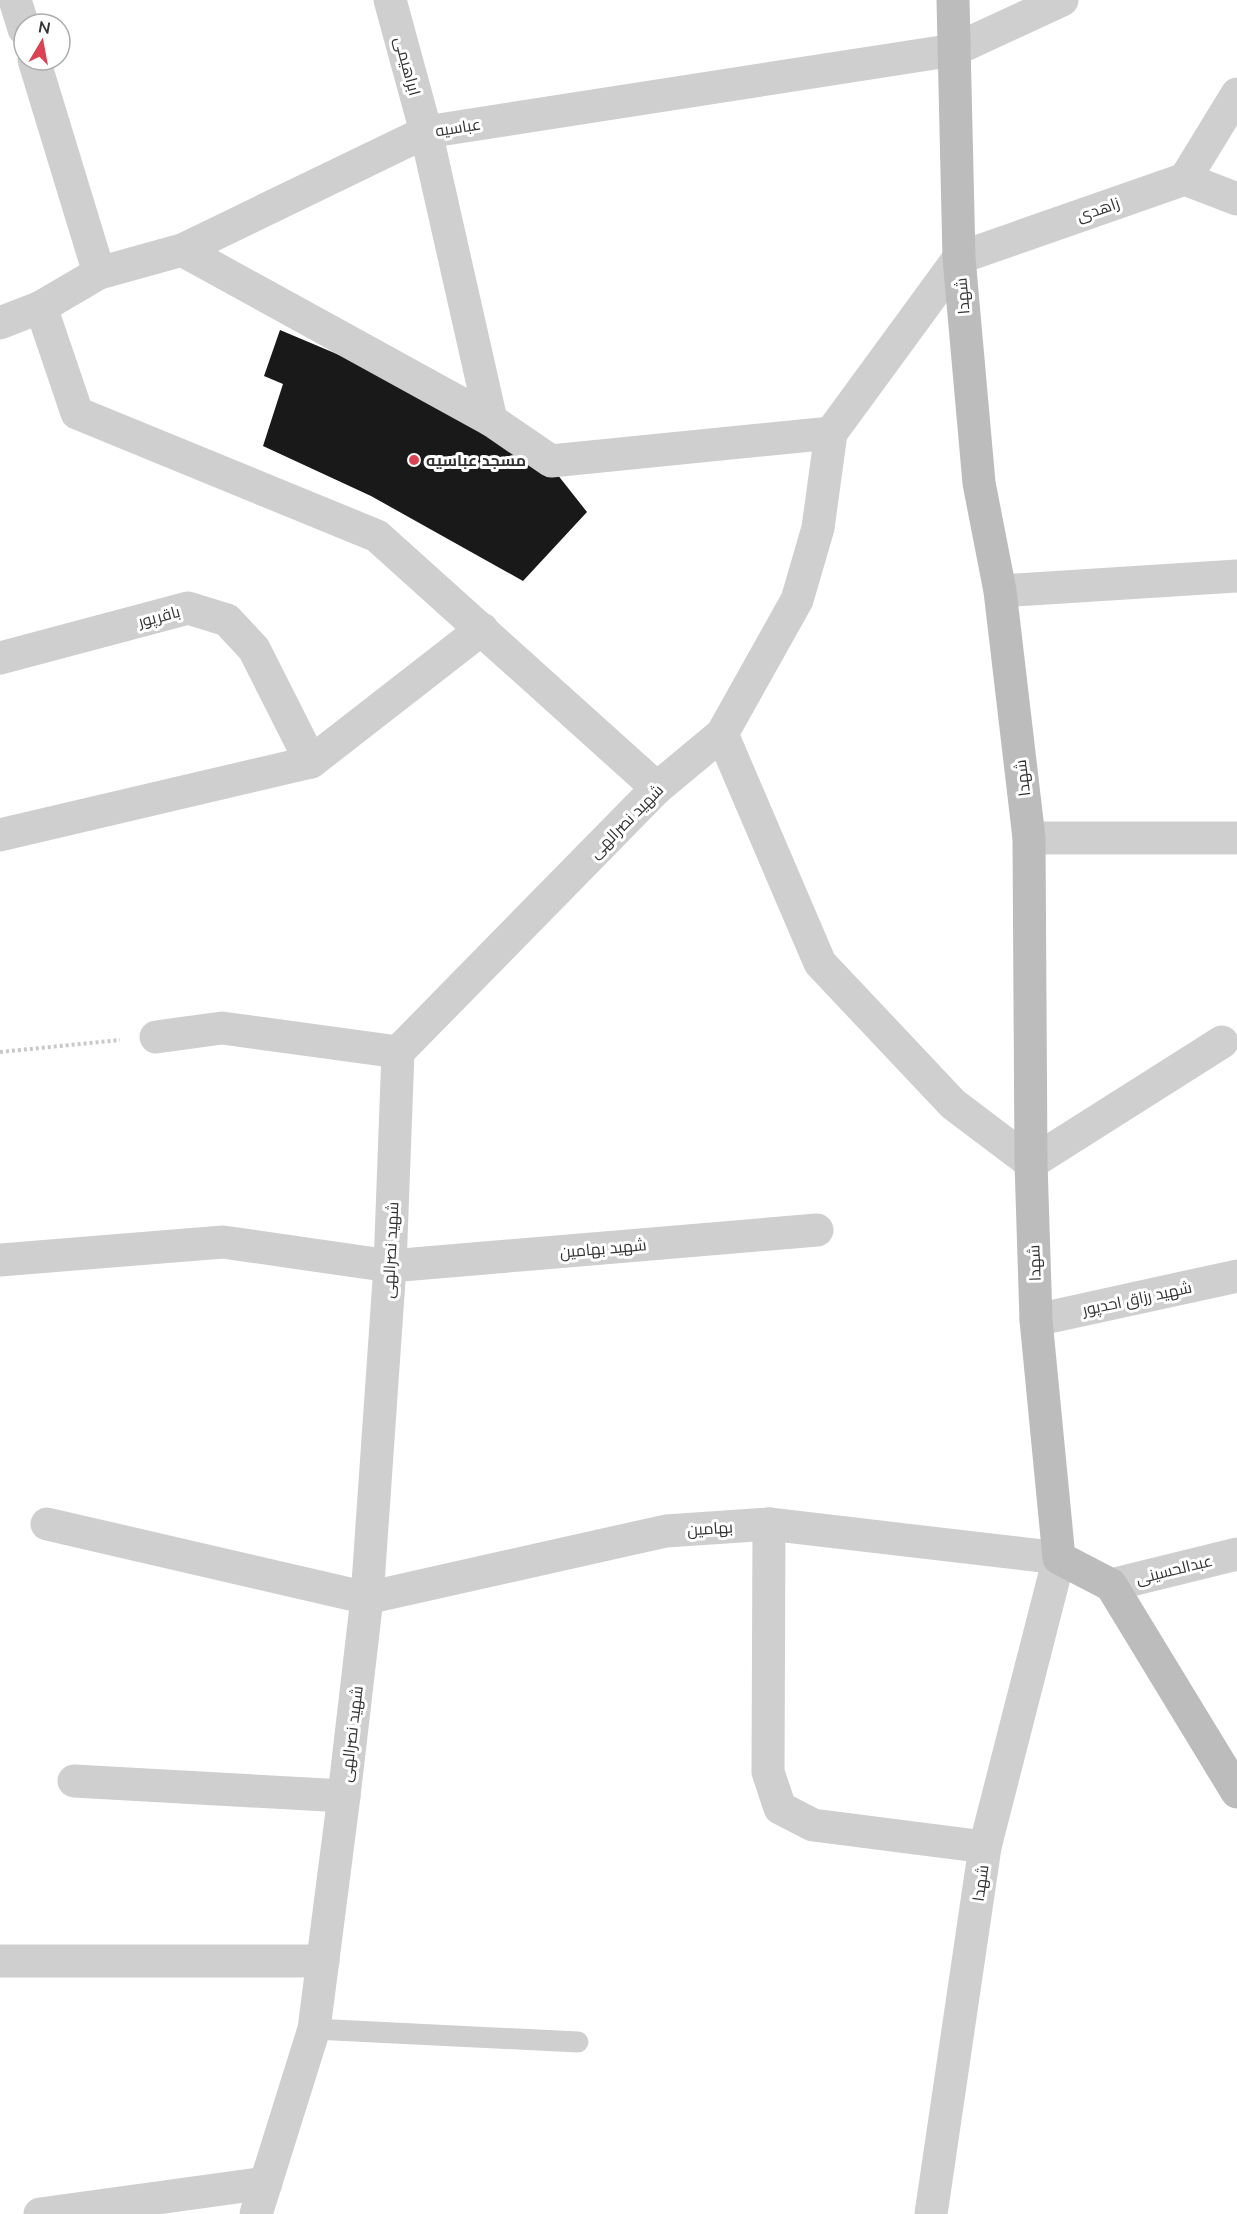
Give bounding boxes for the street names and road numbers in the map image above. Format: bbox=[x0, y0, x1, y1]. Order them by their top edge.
street label: ابراهیمی bbox=[390, 34, 425, 98]
street label: عباسیه bbox=[434, 114, 482, 140]
street label: زاهدی bbox=[1074, 192, 1122, 227]
street label: شهدا bbox=[950, 277, 975, 315]
street label: باقرپور bbox=[135, 601, 183, 633]
street label: شهدا bbox=[1010, 758, 1035, 797]
street label: شهید نصرالهی bbox=[585, 780, 668, 863]
street label: شهید نصرالهی bbox=[377, 1201, 404, 1299]
street label: شهید بهامین bbox=[559, 1234, 647, 1263]
street label: شهدا bbox=[1023, 1244, 1046, 1282]
street label: شهید رزاق احدپور bbox=[1079, 1277, 1194, 1322]
street label: بهامین bbox=[686, 1516, 734, 1541]
street label: عبدالحسینی bbox=[1134, 1550, 1215, 1589]
street label: شهید نصرالهی bbox=[335, 1685, 368, 1783]
street label: شهدا bbox=[968, 1863, 993, 1903]

